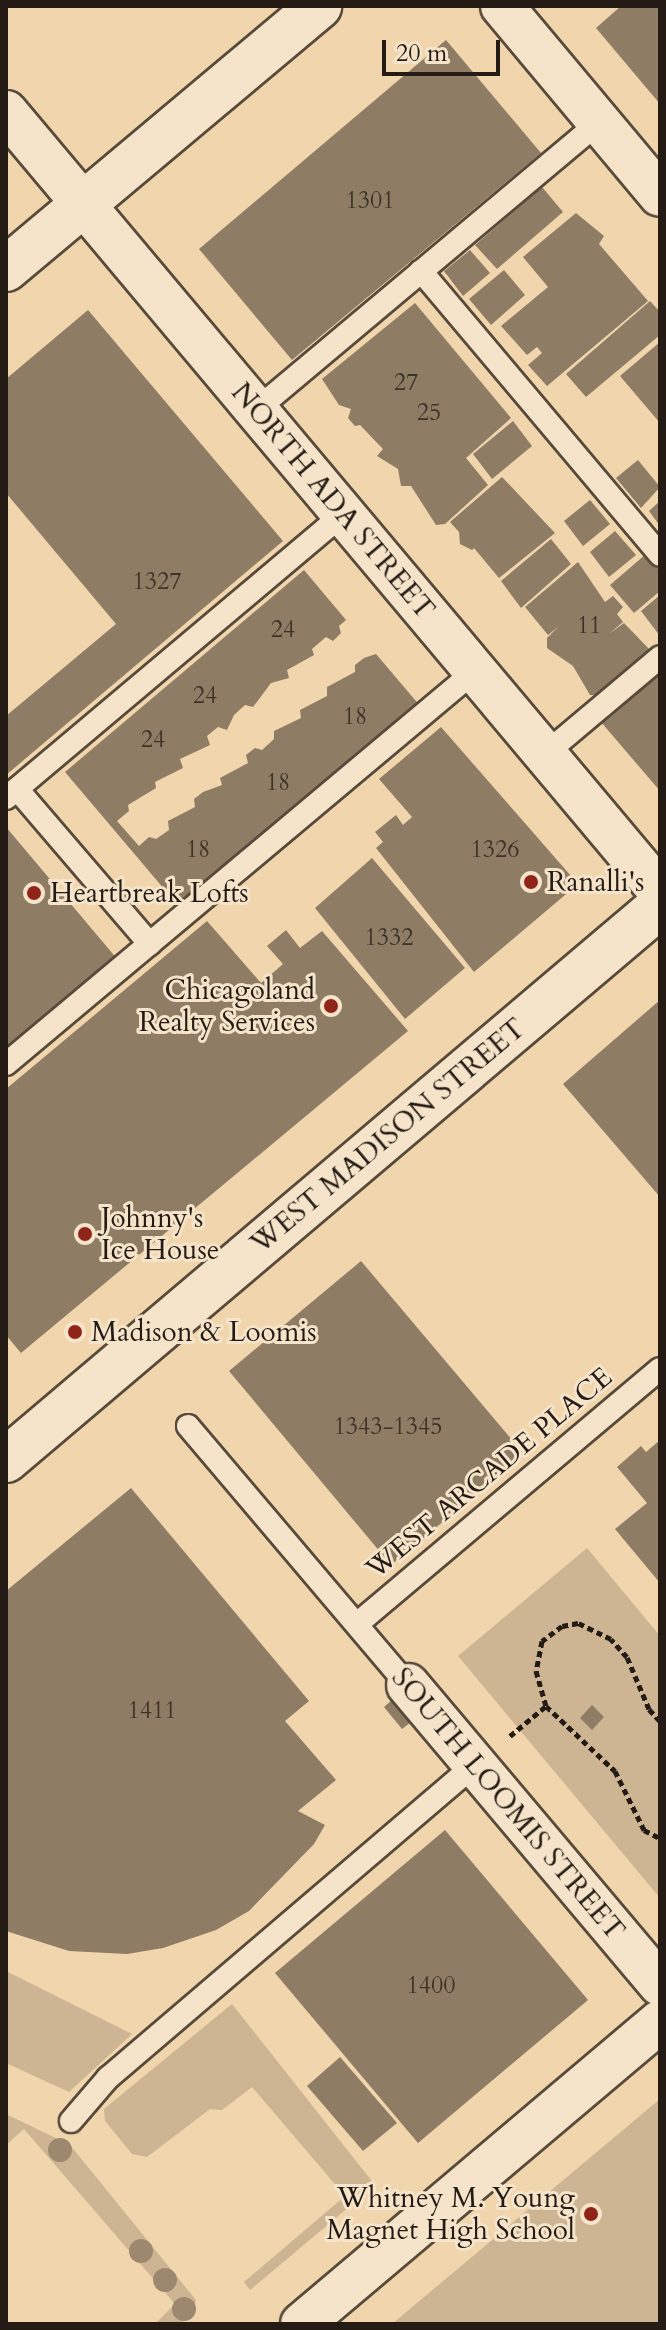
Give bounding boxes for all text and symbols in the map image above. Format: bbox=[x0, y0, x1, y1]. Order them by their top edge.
scale bar bbox=[386, 24, 504, 74]
text: 20 m bbox=[396, 37, 447, 70]
house number: 1301 bbox=[345, 187, 395, 215]
house number: 27 bbox=[394, 369, 418, 397]
street label: NORTH ADA STREET bbox=[224, 376, 442, 626]
house number: 25 bbox=[417, 399, 441, 427]
house number: 1327 bbox=[132, 568, 182, 596]
house number: 11 bbox=[577, 612, 601, 640]
house number: 24 bbox=[271, 616, 295, 644]
house number: 24 bbox=[193, 682, 217, 710]
house number: 18 bbox=[343, 703, 367, 731]
house number: 24 bbox=[141, 726, 165, 754]
house number: 18 bbox=[266, 769, 290, 797]
house number: 18 bbox=[186, 836, 210, 864]
house number: 1326 bbox=[470, 836, 520, 864]
place label: Ranalli's bbox=[547, 865, 644, 899]
marker: Ranalli's bbox=[522, 873, 540, 891]
place label: Heartbreak Lofts bbox=[50, 876, 249, 910]
marker: Heartbreak Lofts bbox=[25, 884, 43, 902]
house number: 1332 bbox=[364, 924, 414, 952]
place label: Chicagoland Realty Services bbox=[139, 973, 315, 1039]
marker: Chicagoland Realty Services bbox=[322, 997, 340, 1015]
street label: WEST MADISON STREET bbox=[244, 1011, 532, 1261]
place label: Johnny's Ice House bbox=[101, 1201, 220, 1267]
marker: Johnny's Ice House bbox=[76, 1225, 94, 1243]
place label: Madison & Loomis bbox=[91, 1315, 317, 1349]
marker: Madison & Loomis bbox=[66, 1323, 84, 1341]
street label: WEST ARCADE PLACE bbox=[359, 1360, 619, 1586]
house number: 1343-1345 bbox=[333, 1413, 443, 1441]
street label: SOUTH LOOMIS STREET bbox=[384, 1661, 632, 1947]
house number: 1411 bbox=[127, 1697, 177, 1725]
house number: 1400 bbox=[406, 1972, 456, 2000]
place label: Whitney M. Young Magnet High School bbox=[326, 2181, 575, 2247]
marker: Whitney M. Young Magnet High School bbox=[582, 2205, 600, 2223]

